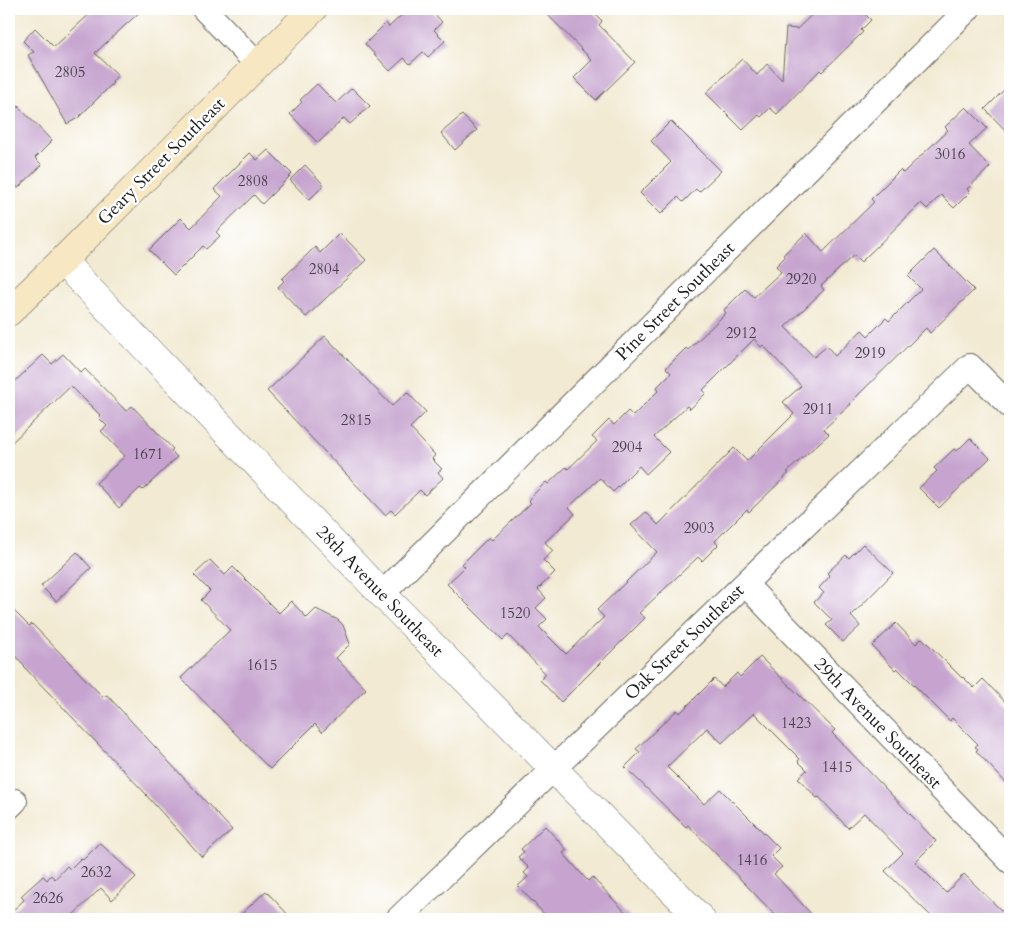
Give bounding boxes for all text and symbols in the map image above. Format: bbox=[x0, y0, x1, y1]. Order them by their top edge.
house number: 2805 bbox=[55, 62, 85, 82]
street label: Geary Street Southeast bbox=[92, 92, 231, 231]
house number: 3016 bbox=[935, 144, 966, 164]
house number: 2808 bbox=[238, 171, 268, 191]
street label: Pine Street Southeast bbox=[610, 236, 741, 366]
house number: 2804 bbox=[309, 259, 340, 279]
house number: 2920 bbox=[786, 269, 817, 289]
house number: 2912 bbox=[726, 323, 757, 343]
house number: 2919 bbox=[855, 343, 886, 363]
house number: 2911 bbox=[803, 399, 833, 419]
house number: 2815 bbox=[341, 410, 371, 430]
house number: 2904 bbox=[612, 437, 643, 457]
house number: 1671 bbox=[133, 444, 163, 464]
house number: 2903 bbox=[684, 518, 714, 538]
street label: 28th Avenue Southeast bbox=[310, 520, 449, 663]
street label: Oak Street Southeast bbox=[619, 578, 750, 706]
house number: 1520 bbox=[500, 603, 531, 623]
street label: 29th Avenue Southeast bbox=[808, 652, 947, 795]
house number: 1615 bbox=[247, 655, 277, 675]
house number: 1423 bbox=[781, 713, 811, 733]
house number: 1415 bbox=[822, 757, 852, 777]
house number: 1416 bbox=[737, 850, 768, 870]
house number: 2632 bbox=[81, 862, 112, 882]
house number: 2626 bbox=[33, 888, 64, 908]

